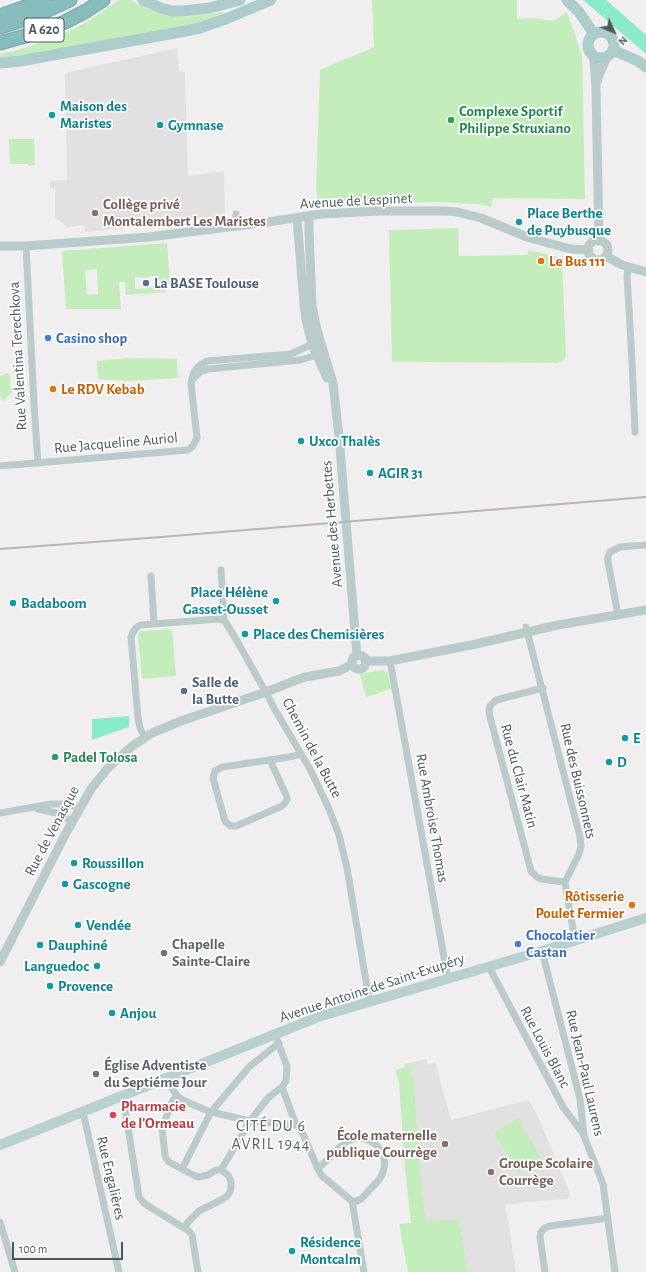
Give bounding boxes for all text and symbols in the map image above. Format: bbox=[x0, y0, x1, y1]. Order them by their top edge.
north arrow bbox=[594, 12, 634, 52]
road number: A 620 bbox=[24, 18, 64, 42]
text: N bbox=[616, 34, 630, 47]
place label: Maison des Maristes bbox=[60, 97, 127, 132]
place label: Complexe Sportif Philippe Struxiano bbox=[459, 102, 571, 137]
marker: Maison des Maristes bbox=[47, 110, 57, 120]
marker: Complexe Sportif Philippe Struxiano bbox=[446, 115, 456, 125]
place label: Gymnase bbox=[168, 116, 223, 134]
marker: Gymnase bbox=[155, 120, 165, 130]
street label: Avenue de Lespinet bbox=[299, 189, 413, 213]
place label: Collège privé Montalembert Les Maristes bbox=[103, 195, 266, 230]
place label: Place Berthe de Puybusque bbox=[527, 204, 611, 239]
marker: Collège privé Montalembert Les Maristes bbox=[90, 208, 100, 218]
marker: Place Berthe de Puybusque bbox=[514, 217, 524, 227]
place label: Le Bus 111 bbox=[549, 252, 605, 270]
marker: Le Bus 111 bbox=[536, 256, 546, 266]
place label: La BASE Toulouse bbox=[154, 274, 259, 292]
marker: La BASE Toulouse bbox=[141, 278, 151, 288]
street label: Rue Valentina Terechkova bbox=[5, 281, 31, 431]
place label: Casino shop bbox=[56, 329, 127, 347]
marker: Casino shop bbox=[43, 333, 53, 343]
place label: Le RDV Kebab bbox=[61, 380, 144, 398]
marker: Le RDV Kebab bbox=[48, 384, 58, 394]
street label: Rue Jacqueline Auriol bbox=[53, 429, 179, 457]
place label: Uxco Thalès bbox=[309, 432, 380, 450]
marker: Uxco Thalès bbox=[296, 436, 306, 446]
street label: Avenue des Herbettes bbox=[317, 460, 347, 588]
place label: AGIR 31 bbox=[378, 464, 423, 482]
marker: AGIR 31 bbox=[365, 468, 375, 478]
place label: Place Hélène Gasset-Ousset bbox=[183, 583, 268, 618]
place label: Badaboom bbox=[21, 594, 87, 612]
marker: Place Hélène Gasset-Ousset bbox=[271, 596, 281, 606]
marker: Badaboom bbox=[8, 598, 18, 608]
place label: Place des Chemisières bbox=[253, 625, 384, 643]
marker: Place des Chemisières bbox=[240, 629, 250, 639]
place label: Salle de la Butte bbox=[192, 673, 239, 708]
marker: Salle de la Butte bbox=[179, 686, 189, 696]
street label: Chemin de la Butte bbox=[278, 695, 346, 801]
street label: Rue des Buissonnets bbox=[556, 721, 600, 841]
street label: Rue du Clair Matin bbox=[496, 722, 542, 830]
place label: E bbox=[633, 729, 641, 747]
marker: E bbox=[620, 733, 630, 743]
place label: Padel Tolosa bbox=[63, 748, 138, 766]
marker: Padel Tolosa bbox=[50, 752, 60, 762]
street label: Rue Ambroise Thomas bbox=[412, 752, 452, 884]
place label: D bbox=[617, 753, 627, 771]
marker: D bbox=[604, 757, 614, 767]
street label: Rue de Venasque bbox=[21, 783, 83, 879]
place label: Roussillon bbox=[82, 854, 144, 872]
marker: Roussillon bbox=[69, 858, 79, 868]
place label: Gascogne bbox=[73, 875, 130, 893]
marker: Gascogne bbox=[60, 879, 70, 889]
place label: Rôtisserie Poulet Fermier bbox=[536, 887, 624, 922]
marker: Rôtisserie Poulet Fermier bbox=[627, 900, 637, 910]
place label: Vendée bbox=[86, 916, 131, 934]
marker: Vendée bbox=[73, 920, 83, 930]
place label: Chocolatier Castan bbox=[526, 926, 595, 961]
place label: Chapelle Sainte-Claire bbox=[172, 935, 250, 970]
place label: Dauphiné bbox=[48, 936, 108, 954]
marker: Chocolatier Castan bbox=[513, 939, 523, 949]
marker: Dauphiné bbox=[35, 940, 45, 950]
marker: Chapelle Sainte-Claire bbox=[159, 948, 169, 958]
street label: Avenue Antoine de Saint-Exupéry bbox=[277, 950, 467, 1026]
place label: Languedoc bbox=[24, 957, 89, 975]
marker: Languedoc bbox=[92, 961, 102, 971]
place label: Provence bbox=[58, 977, 113, 995]
marker: Provence bbox=[45, 981, 55, 991]
street label: Rue Louis Blanc bbox=[516, 1003, 574, 1091]
place label: Anjou bbox=[120, 1004, 156, 1022]
marker: Anjou bbox=[107, 1008, 117, 1018]
street label: Rue Jean-Paul Laurens bbox=[562, 1008, 608, 1138]
place label: Église Adventiste du Septiéme Jour bbox=[104, 1056, 207, 1091]
marker: Église Adventiste du Septiéme Jour bbox=[91, 1069, 101, 1079]
place label: Pharmacie de l'Ormeau bbox=[121, 1097, 194, 1132]
marker: Pharmacie de l'Ormeau bbox=[108, 1110, 118, 1120]
district label: CITÉ DU 6 AVRIL 1944 bbox=[232, 1116, 310, 1154]
place label: École maternelle publique Courrège bbox=[326, 1126, 437, 1161]
street label: Rue Engalières bbox=[93, 1134, 129, 1222]
marker: École maternelle publique Courrège bbox=[440, 1139, 450, 1149]
place label: Groupe Scolaire Courrège bbox=[499, 1154, 593, 1189]
marker: Groupe Scolaire Courrège bbox=[486, 1167, 496, 1177]
place label: Résidence Montcalm bbox=[300, 1233, 361, 1268]
scale bar bbox=[14, 1234, 125, 1260]
text: 100 m bbox=[19, 1243, 47, 1255]
marker: Résidence Montcalm bbox=[287, 1246, 297, 1256]

